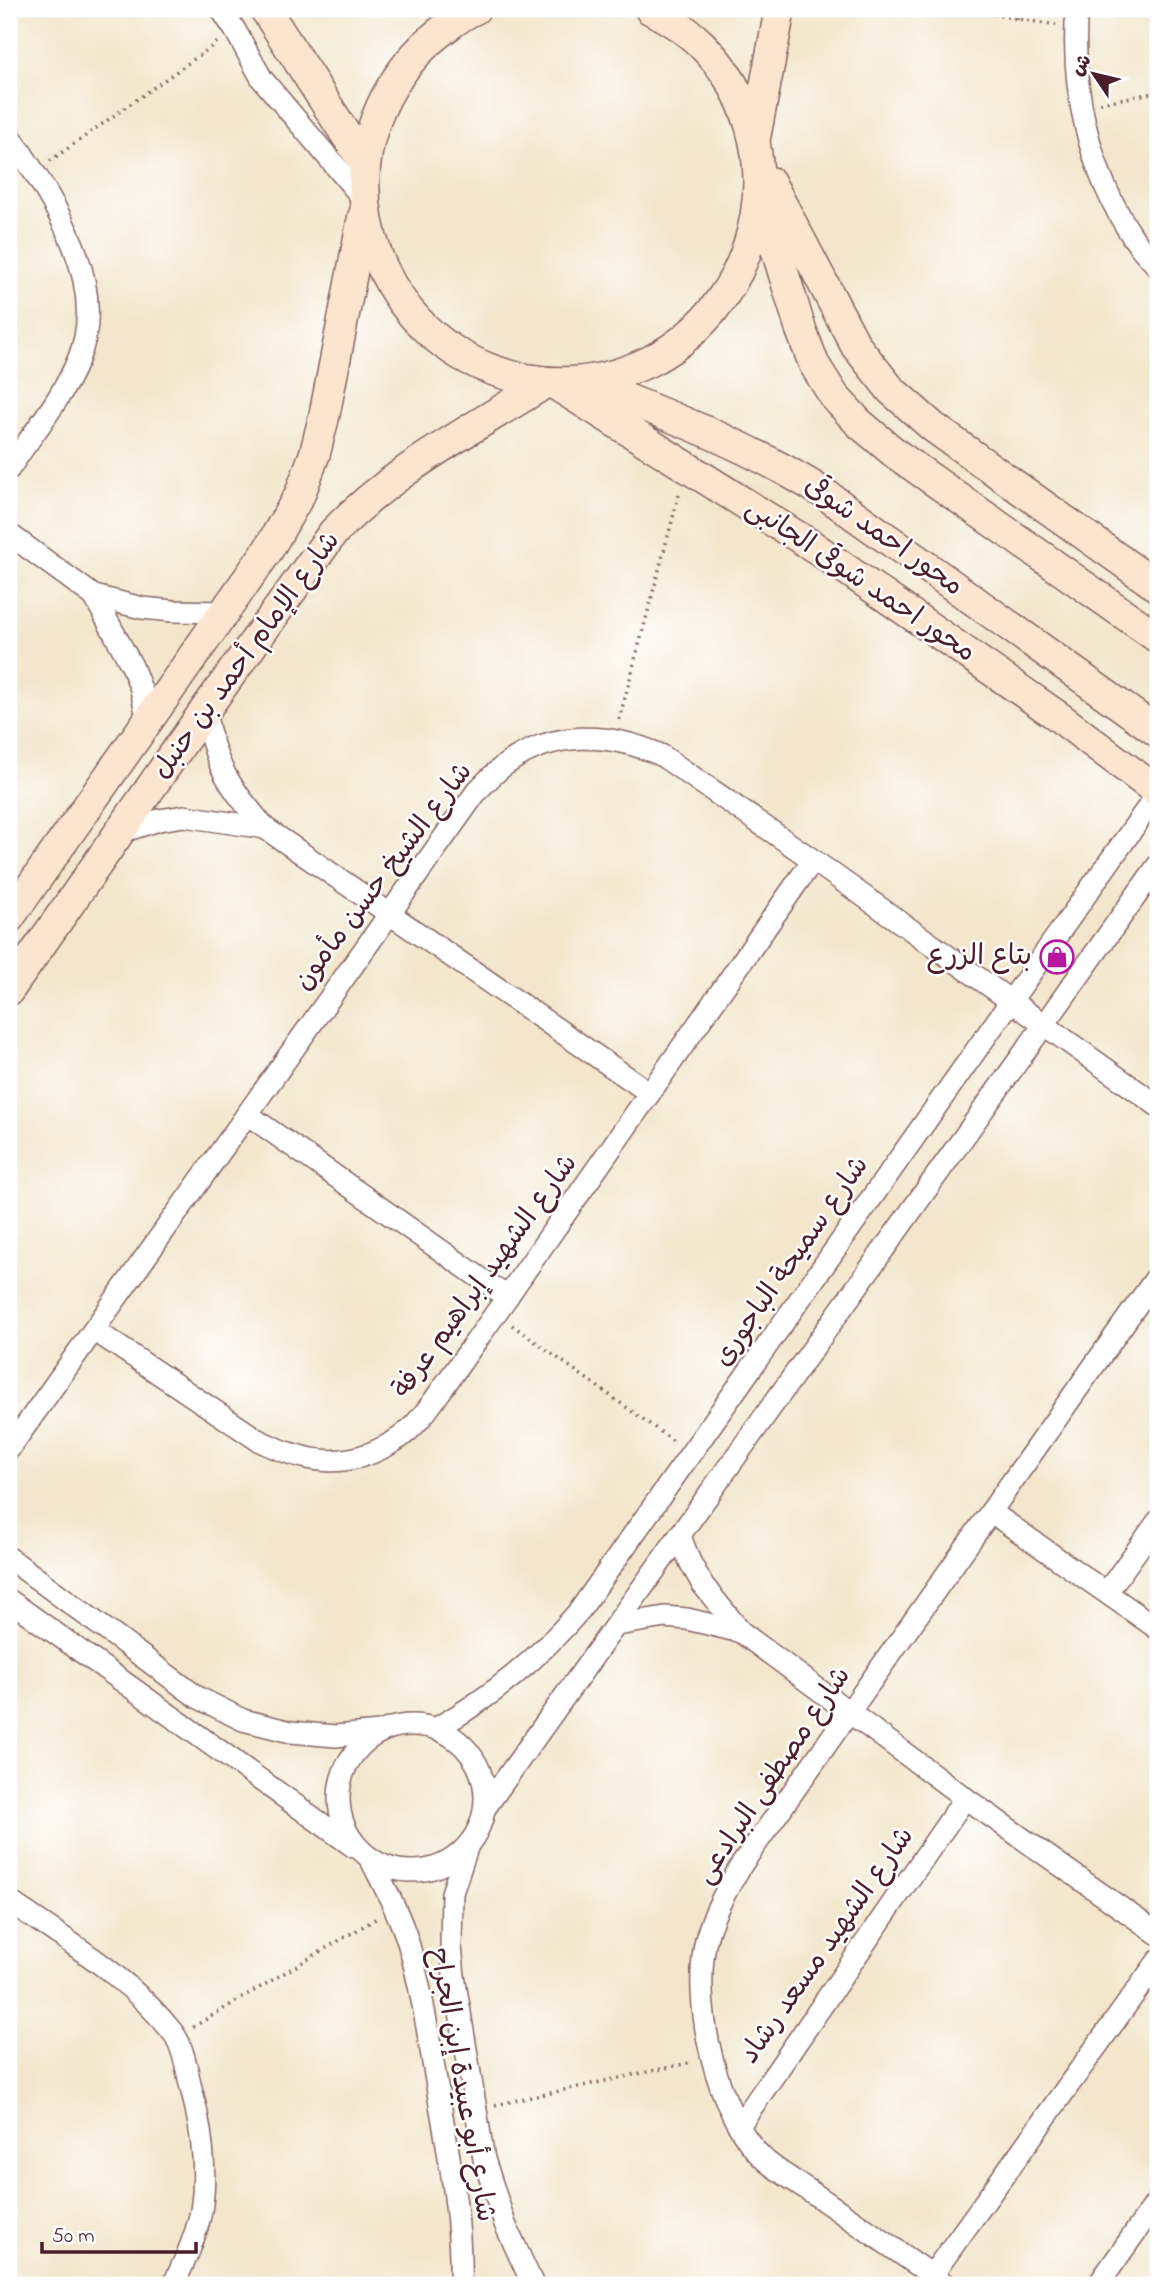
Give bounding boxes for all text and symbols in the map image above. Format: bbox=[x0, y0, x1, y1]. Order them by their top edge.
north arrow bbox=[1058, 38, 1128, 108]
text: ش bbox=[1065, 49, 1099, 82]
street label: محور احمد شوقى bbox=[795, 467, 971, 607]
street label: محور احمد شوقى الجانبى bbox=[736, 488, 984, 674]
street label: شارع الإمام أحمد بن حنبل bbox=[143, 523, 351, 789]
street label: شارع الشيخ حسن مأمون bbox=[284, 754, 484, 1000]
place label: بتاع الزرع bbox=[926, 937, 1032, 978]
shop icon: بتاع الزرع bbox=[1038, 938, 1076, 976]
street label: شارع الشهيد إبراهيم عرفة bbox=[383, 1146, 589, 1408]
street label: شارع سميحة الباجورى bbox=[704, 1148, 880, 1376]
street label: شارع مصطفى البرادعى bbox=[686, 1659, 862, 1893]
street label: شارع الشهيد مسعد رشاد bbox=[731, 1819, 925, 2073]
street label: شارع أبو عبيدة إبن الجراح bbox=[417, 1945, 505, 2225]
scale bar bbox=[42, 2210, 196, 2254]
text: 50 m bbox=[52, 2222, 95, 2252]

